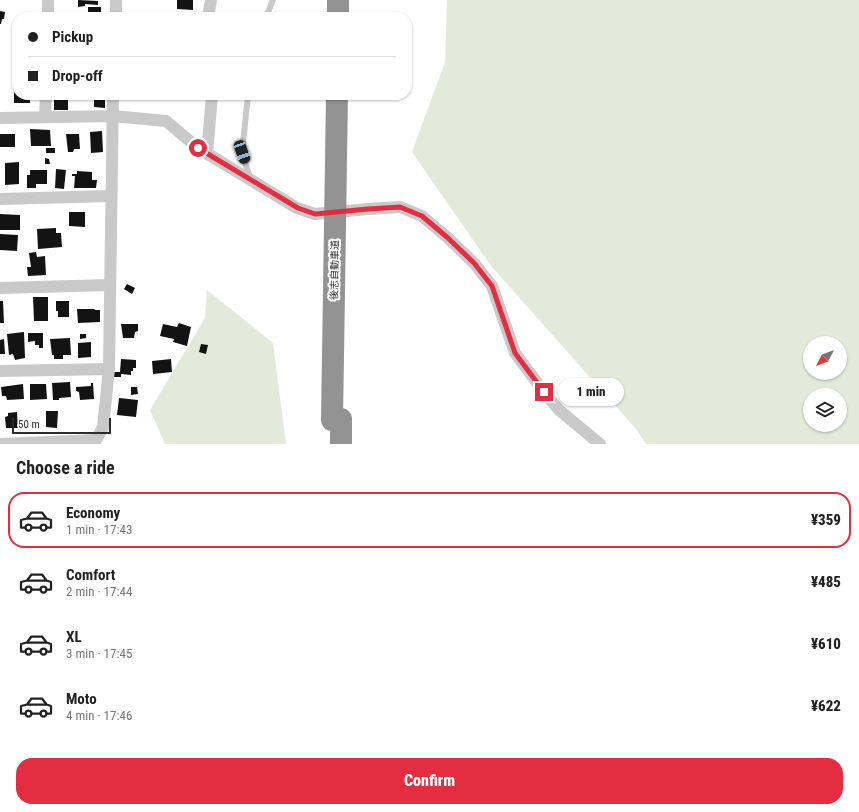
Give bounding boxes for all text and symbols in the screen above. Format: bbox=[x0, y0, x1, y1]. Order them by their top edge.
text: Pickup bbox=[52, 28, 93, 46]
text: Drop-off bbox=[52, 67, 103, 85]
route start bbox=[189, 139, 207, 157]
car bbox=[232, 139, 252, 165]
street label: 後志自動車道 bbox=[328, 240, 341, 300]
north arrow bbox=[803, 336, 847, 380]
map controls bbox=[803, 336, 847, 432]
callout: 1 min bbox=[558, 378, 624, 406]
route end bbox=[535, 383, 553, 401]
text: 1 min bbox=[577, 384, 605, 399]
button: layers bbox=[803, 388, 847, 432]
scale bar bbox=[12, 416, 111, 435]
text: 50 m bbox=[18, 418, 40, 431]
text: Choose a ride bbox=[16, 457, 115, 478]
icon: car bbox=[18, 502, 54, 538]
text: Economy bbox=[66, 504, 120, 522]
text: ¥359 bbox=[811, 511, 841, 529]
text: 1 min · 17:43 bbox=[66, 522, 132, 537]
icon: car bbox=[18, 564, 54, 600]
text: Comfort bbox=[66, 566, 115, 584]
text: ¥485 bbox=[811, 573, 841, 591]
text: 2 min · 17:44 bbox=[66, 584, 132, 599]
icon: car bbox=[18, 626, 54, 662]
text: XL bbox=[66, 628, 82, 646]
text: ¥610 bbox=[811, 635, 841, 653]
text: 3 min · 17:45 bbox=[66, 646, 132, 661]
icon: car bbox=[18, 688, 54, 724]
text: Moto bbox=[66, 690, 97, 708]
text: ¥622 bbox=[811, 697, 841, 715]
text: 4 min · 17:46 bbox=[66, 708, 132, 723]
button: Confirm bbox=[16, 758, 843, 804]

